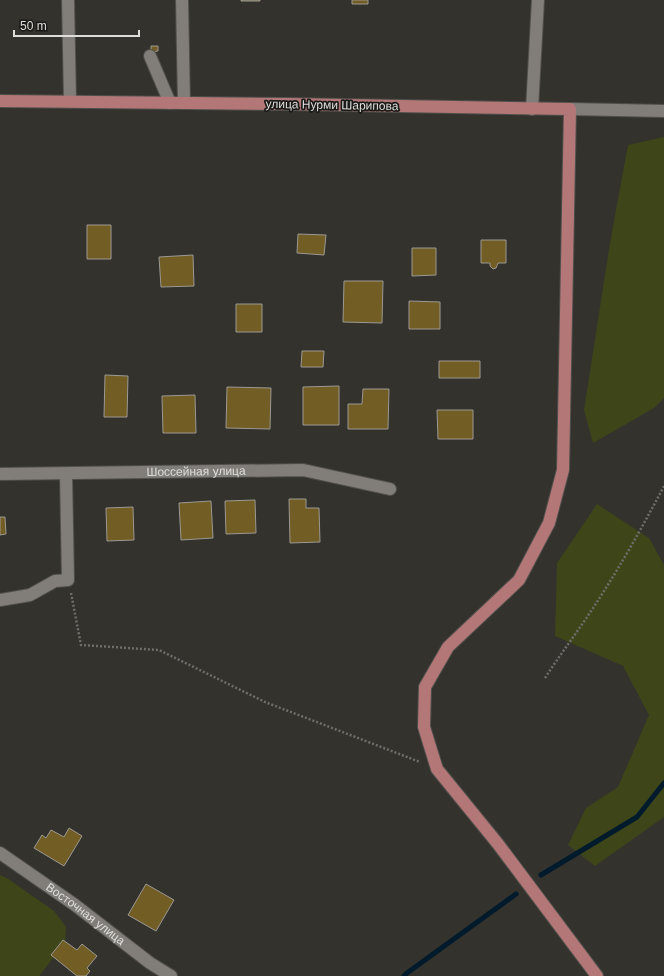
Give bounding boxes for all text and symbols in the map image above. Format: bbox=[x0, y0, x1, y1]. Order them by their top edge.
scale bar bbox=[14, 12, 139, 38]
text: 50 m bbox=[20, 19, 47, 33]
street label: улица Нурми Шарипова bbox=[265, 97, 399, 113]
street label: Шоссейная улица bbox=[146, 464, 246, 479]
street label: Восточная улица bbox=[43, 880, 128, 948]

